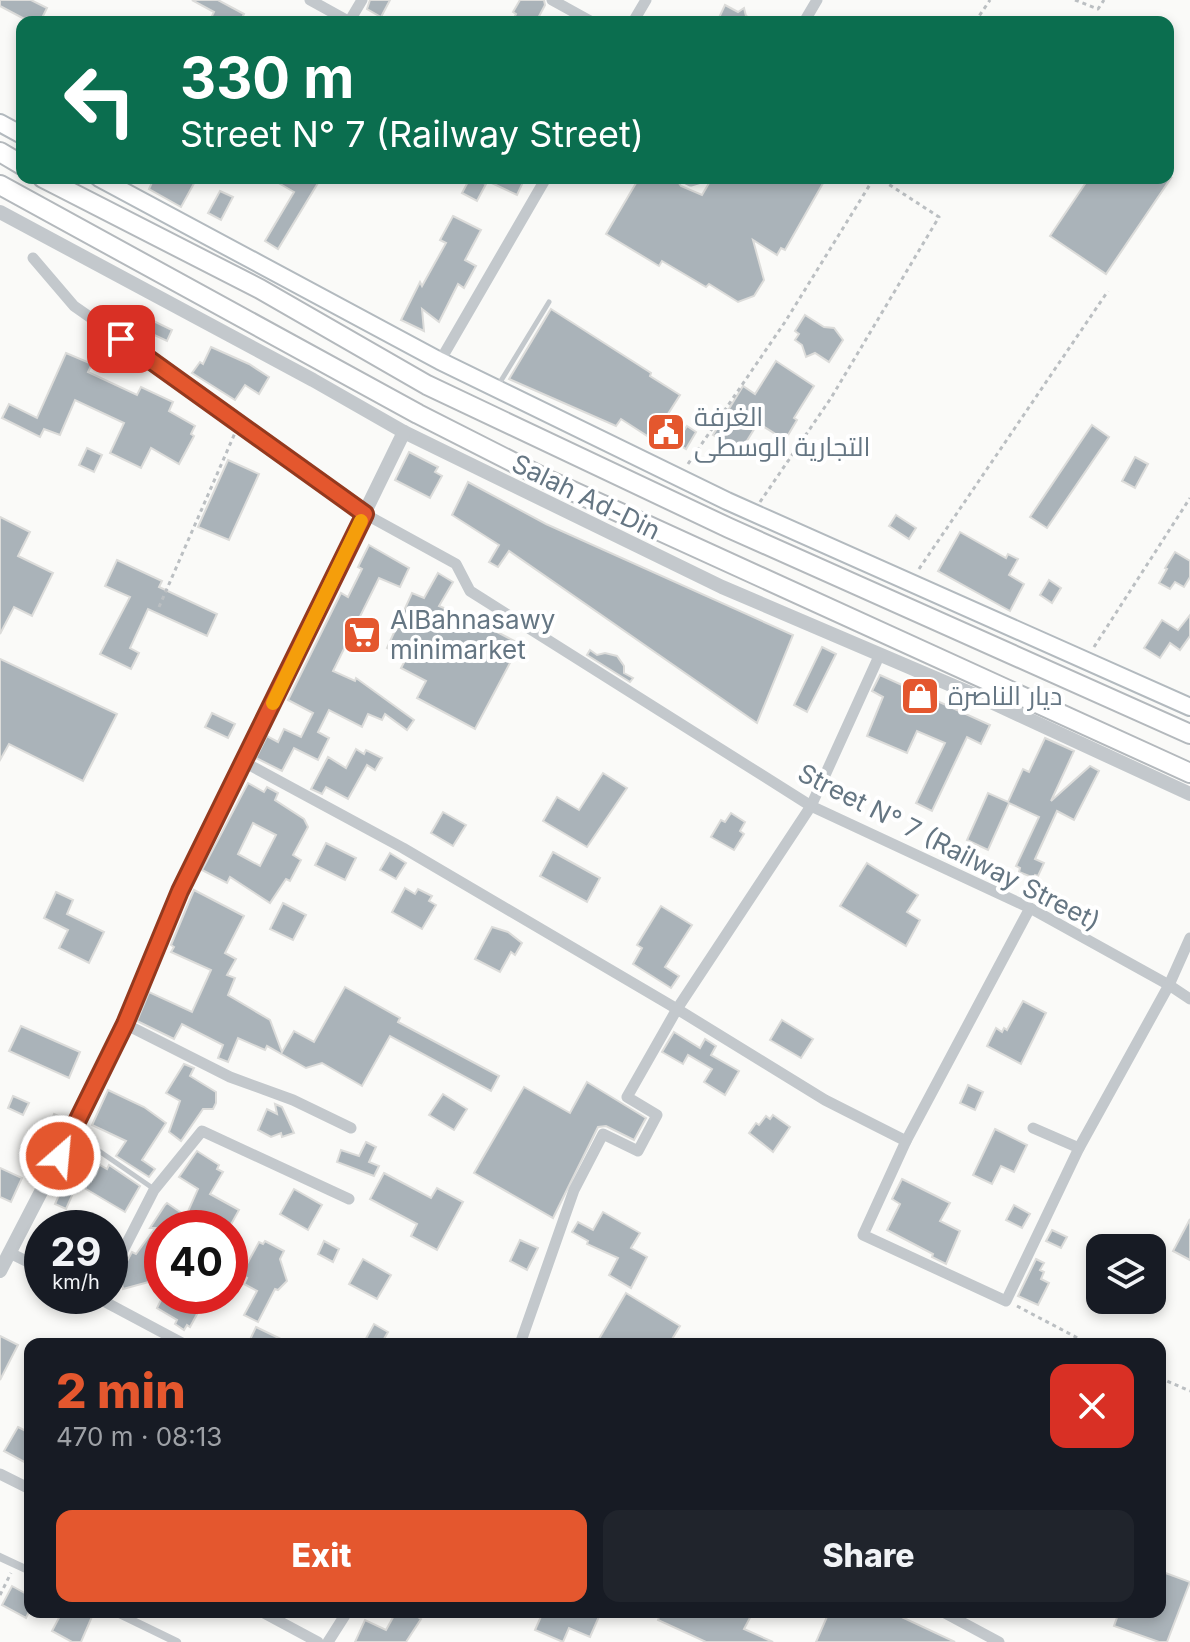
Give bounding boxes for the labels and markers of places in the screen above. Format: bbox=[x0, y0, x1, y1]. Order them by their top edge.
pin bbox=[87, 305, 155, 373]
place label: الغرفة التجارية الوسطى bbox=[694, 401, 870, 463]
public building icon: الغرفة التجارية الوسطى bbox=[645, 411, 687, 453]
place label: AlBahnasawy minimarket bbox=[390, 604, 555, 665]
supermarket icon: AlBahnasawy minimarket bbox=[341, 614, 383, 656]
shop icon: ديار الناصرة bbox=[899, 675, 941, 717]
place label: ديار الناصرة bbox=[948, 680, 1062, 711]

